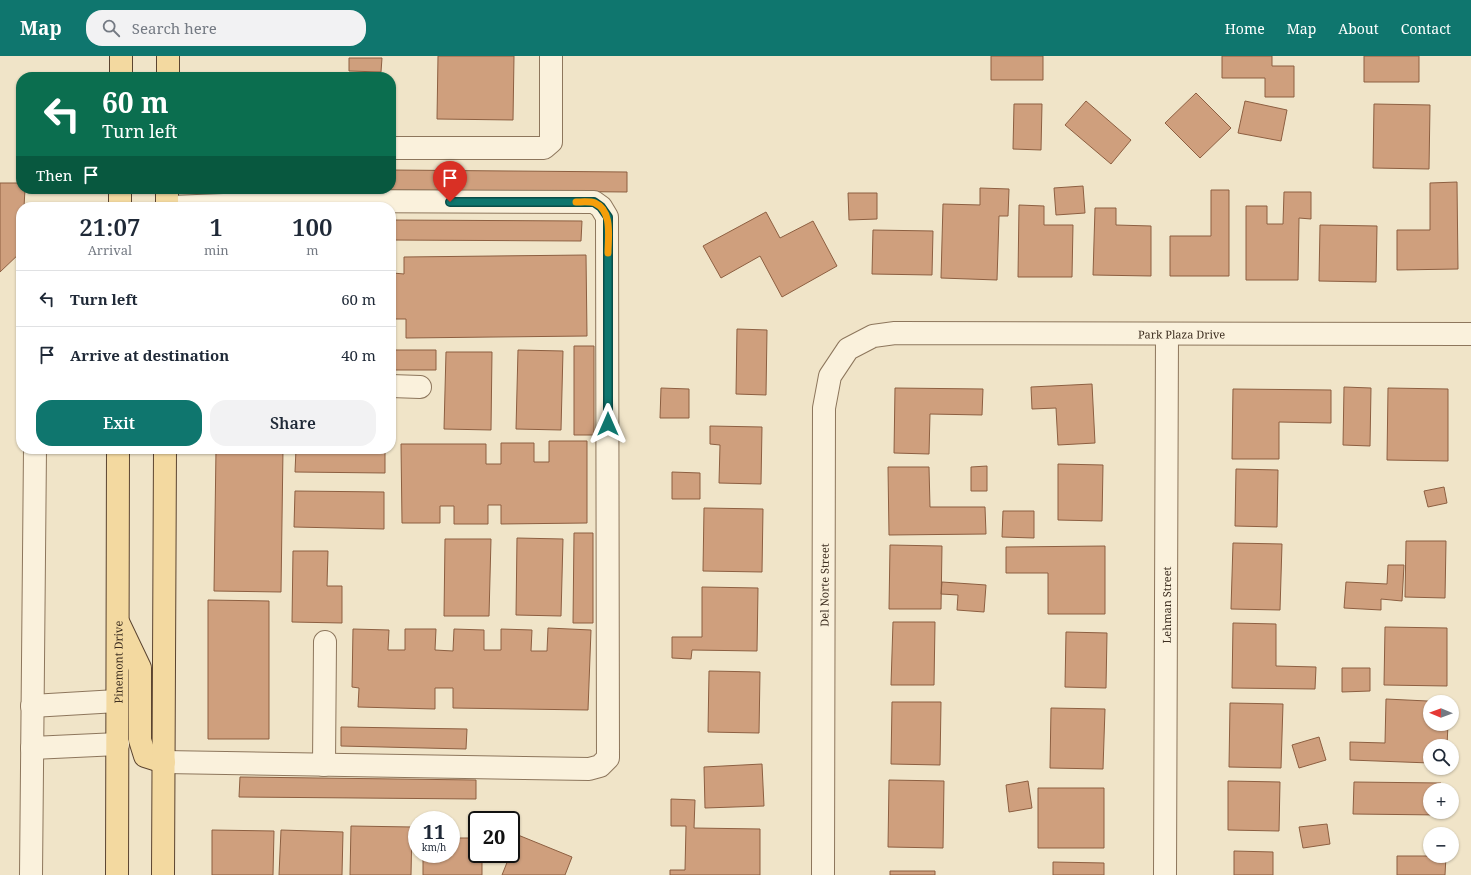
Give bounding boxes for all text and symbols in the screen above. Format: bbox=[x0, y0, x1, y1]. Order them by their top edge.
search box bbox=[86, 10, 366, 46]
text: Map bbox=[20, 15, 62, 41]
icon: search bbox=[100, 17, 122, 39]
text: Search here bbox=[132, 18, 217, 38]
text: Home bbox=[1225, 19, 1265, 38]
text: Map bbox=[1287, 19, 1316, 38]
text: About bbox=[1338, 19, 1379, 38]
text: Contact bbox=[1401, 19, 1451, 38]
text: 60 m bbox=[102, 83, 169, 121]
icon: left bbox=[36, 88, 88, 140]
text: Turn left bbox=[102, 119, 177, 143]
pin bbox=[433, 161, 467, 202]
icon: arrive bbox=[80, 164, 102, 186]
text: Then bbox=[36, 165, 72, 185]
icon: arrive bbox=[439, 167, 461, 189]
text: 21:07 bbox=[79, 210, 141, 243]
text: 1 bbox=[210, 210, 223, 243]
text: 100 bbox=[292, 210, 333, 243]
text: Arrival bbox=[88, 241, 132, 259]
text: min bbox=[204, 241, 229, 259]
text: m bbox=[306, 241, 318, 259]
icon: left bbox=[36, 288, 58, 310]
text: Turn left bbox=[70, 289, 138, 309]
text: 60 m bbox=[341, 289, 376, 309]
street label: Park Plaza Drive bbox=[1138, 326, 1225, 341]
icon: arrive bbox=[36, 344, 58, 366]
text: Arrive at destination bbox=[70, 345, 229, 365]
text: 40 m bbox=[341, 345, 376, 365]
button: Exit bbox=[36, 400, 202, 446]
button: Share bbox=[210, 400, 376, 446]
position arrow bbox=[587, 403, 629, 445]
street label: Del Norte Street bbox=[816, 543, 831, 627]
street label: Lehman Street bbox=[1158, 566, 1174, 644]
street label: Pinemont Drive bbox=[110, 620, 125, 703]
north arrow bbox=[1423, 695, 1459, 731]
map controls bbox=[1423, 695, 1459, 863]
button: search bbox=[1423, 739, 1459, 775]
button: + bbox=[1423, 783, 1459, 819]
speed limit sign: 20 bbox=[468, 811, 520, 863]
text: 11 bbox=[423, 818, 445, 845]
button: − bbox=[1423, 827, 1459, 863]
text: km/h bbox=[422, 840, 446, 854]

